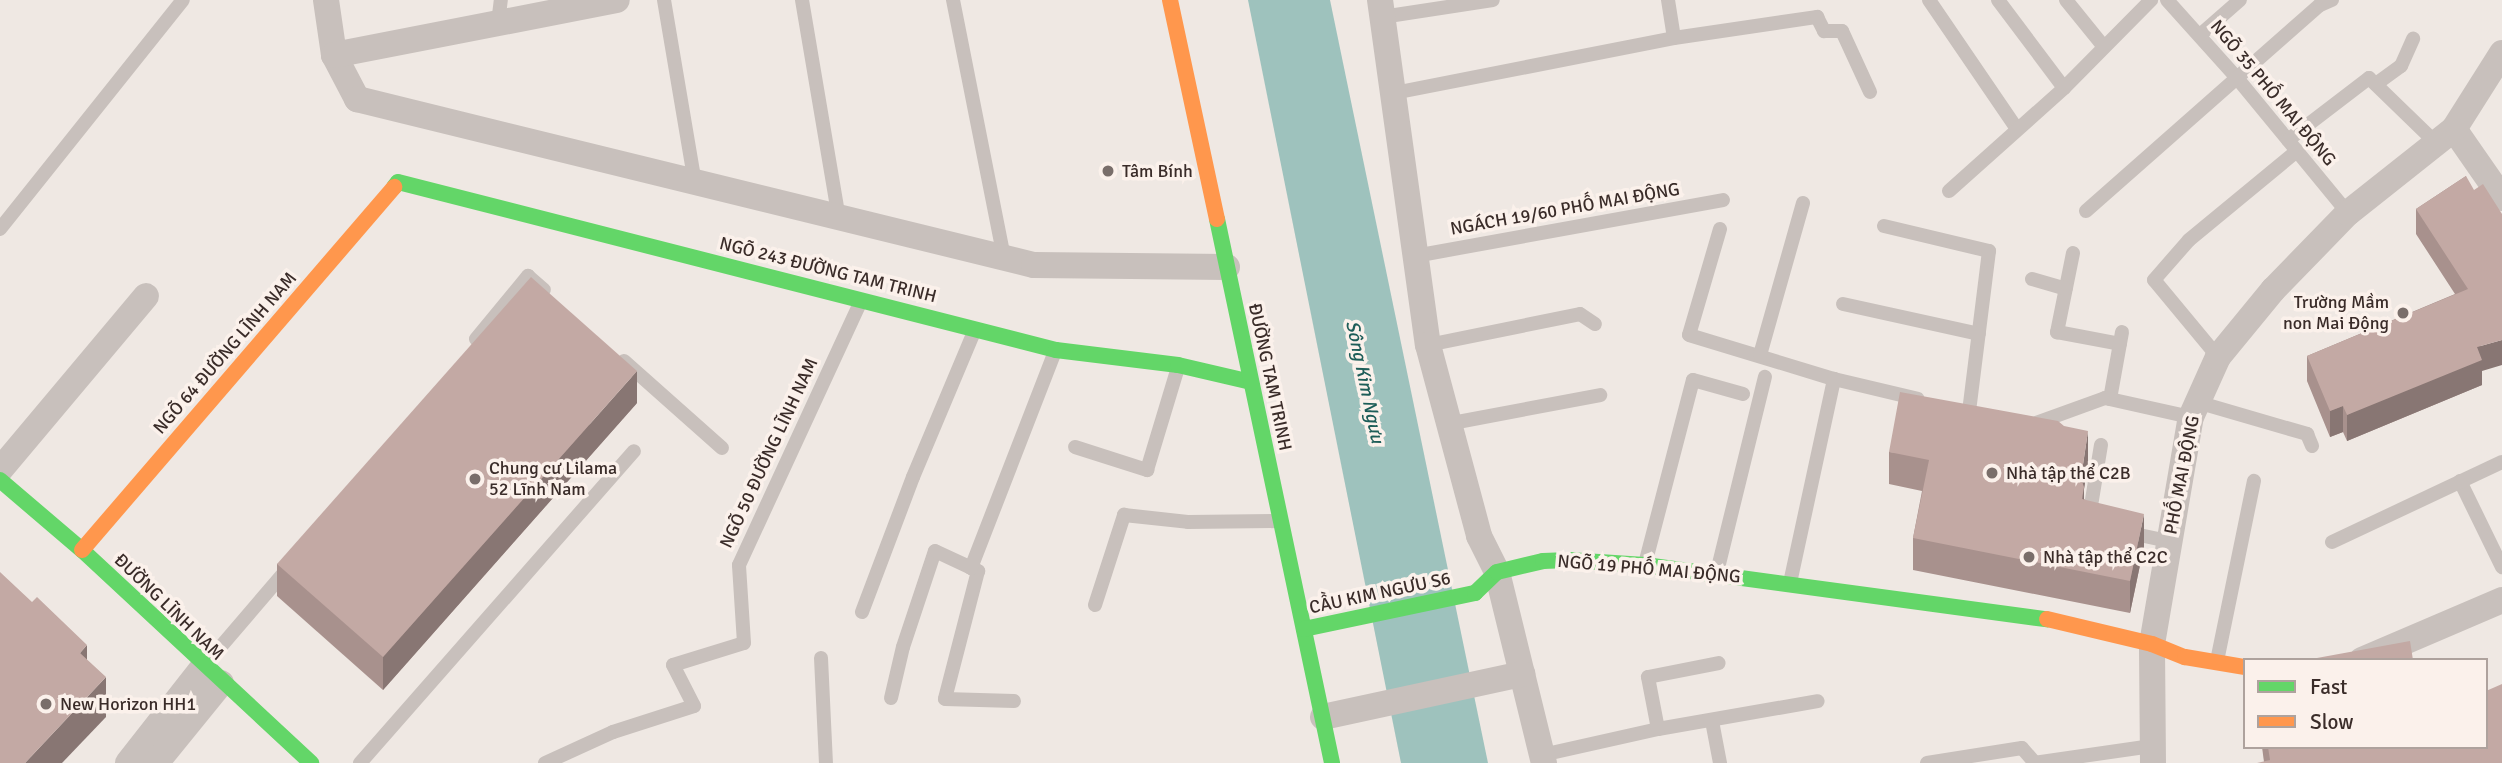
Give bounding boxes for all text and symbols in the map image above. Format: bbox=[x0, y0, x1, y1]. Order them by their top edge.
street label: NGÕ 35 PHỐ MAI ĐỘNG bbox=[2206, 16, 2340, 170]
place label: Tâm Bính bbox=[1122, 160, 1193, 182]
marker: Tâm Bính bbox=[1100, 163, 1116, 179]
street label: NGÁCH 19/60 PHỐ MAI ĐỘNG bbox=[1449, 178, 1681, 240]
street label: NGÕ 243 ĐƯỜNG TAM TRINH bbox=[717, 233, 939, 307]
street label: NGÕ 64 ĐƯỜNG LĨNH NAM bbox=[149, 268, 301, 438]
place label: Trường Mầm non Mai Động bbox=[2283, 292, 2389, 334]
street label: ĐƯỜNG TAM TRINH bbox=[1244, 301, 1296, 453]
marker: Trường Mầm non Mai Động bbox=[2395, 305, 2411, 321]
water label: Sông Kim Ngưu bbox=[1340, 319, 1388, 445]
street label: NGÕ 50 ĐƯỜNG LĨNH NAM bbox=[715, 355, 823, 551]
street label: PHỐ MAI ĐỘNG bbox=[2160, 414, 2204, 536]
place label: Chung cư Lilama 52 Lĩnh Nam bbox=[489, 458, 617, 500]
place label: Nhà tập thể C2B bbox=[2006, 462, 2131, 484]
marker: Nhà tập thể C2B bbox=[1984, 465, 2000, 481]
marker: Chung cư Lilama 52 Lĩnh Nam bbox=[467, 471, 483, 487]
place label: Nhà tập thể C2C bbox=[2043, 546, 2168, 568]
street label: ĐƯỜNG LĨNH NAM bbox=[110, 549, 228, 665]
marker: Nhà tập thể C2C bbox=[2021, 549, 2037, 565]
street label: NGÕ 19 PHỐ MAI ĐỘNG bbox=[1557, 550, 1741, 588]
street label: CẦU KIM NGƯU S6 bbox=[1307, 567, 1453, 619]
legend bbox=[2243, 658, 2488, 749]
text: Fast bbox=[2310, 674, 2347, 700]
place label: New Horizon HH1 bbox=[60, 693, 196, 715]
marker: New Horizon HH1 bbox=[38, 696, 54, 712]
text: Slow bbox=[2310, 709, 2354, 735]

